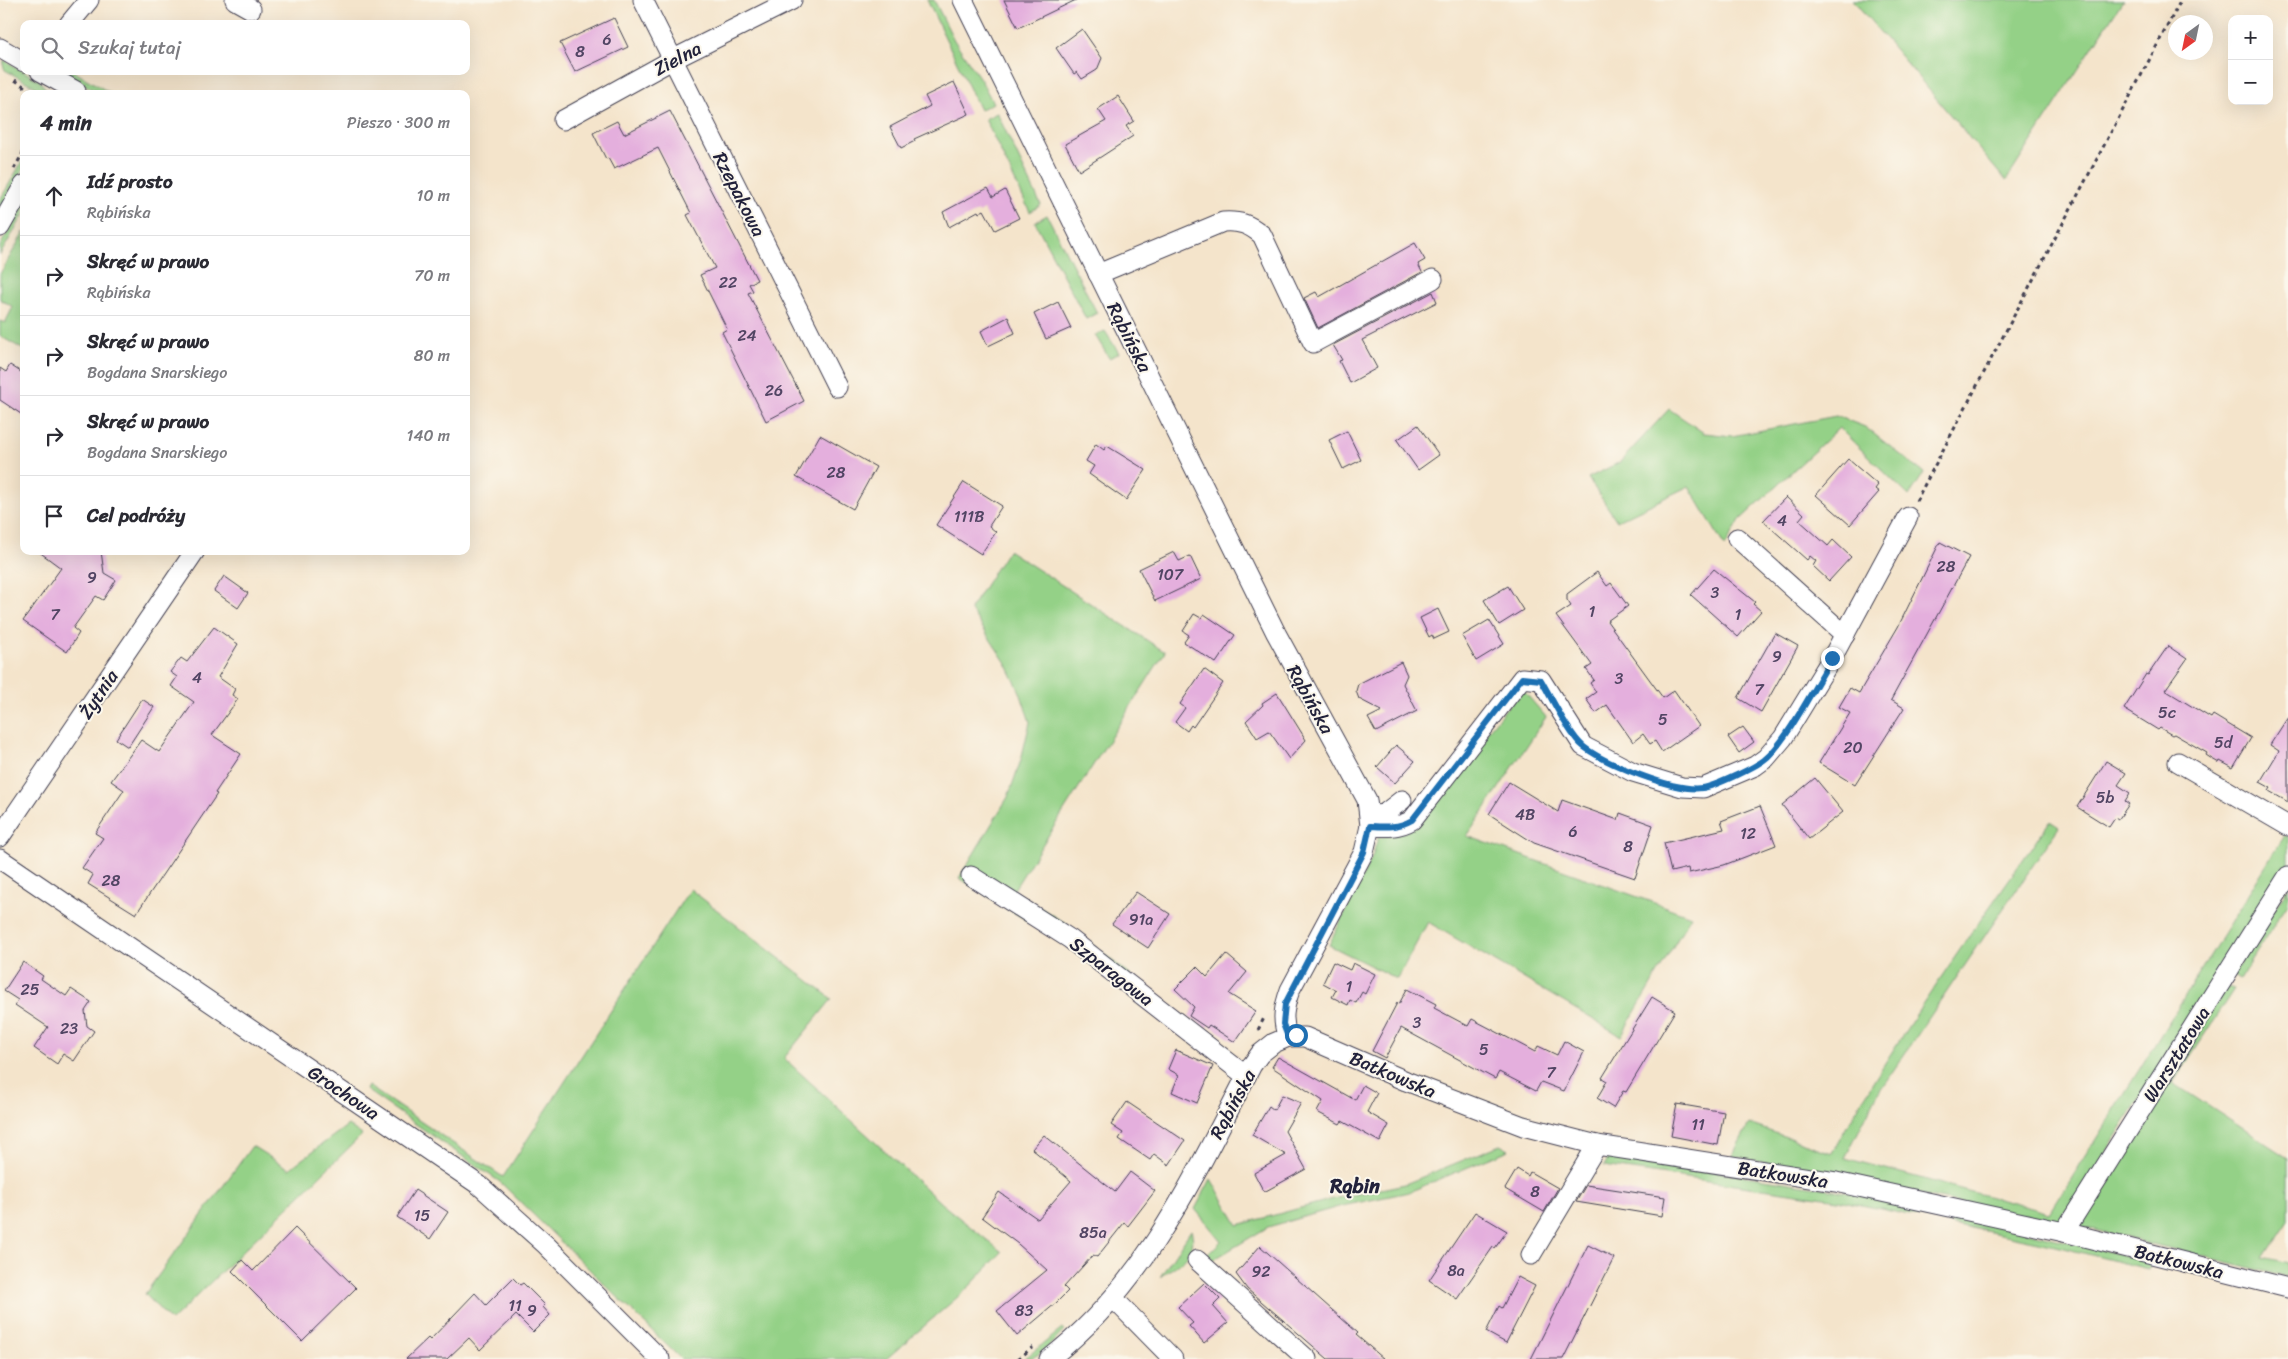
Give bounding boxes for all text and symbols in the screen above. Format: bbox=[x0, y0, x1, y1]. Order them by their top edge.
north arrow bbox=[2168, 15, 2213, 60]
map controls bbox=[2228, 15, 2273, 105]
button: + bbox=[2228, 15, 2273, 60]
search box bbox=[20, 20, 470, 75]
house number: 6 bbox=[602, 25, 612, 54]
text: Szukaj tutaj bbox=[78, 31, 181, 64]
street label: Zielna bbox=[647, 32, 708, 85]
icon: search bbox=[38, 34, 66, 62]
house number: 8 bbox=[575, 37, 585, 66]
button: − bbox=[2228, 60, 2273, 105]
text: 4 min bbox=[40, 104, 92, 142]
text: Pieszo · 300 m bbox=[347, 108, 450, 137]
street label: Rzepakowa bbox=[704, 146, 775, 243]
text: Idź prosto bbox=[87, 165, 173, 198]
text: 10 m bbox=[417, 181, 450, 210]
icon: ahead bbox=[40, 182, 68, 210]
text: Rąbińska bbox=[87, 198, 150, 227]
text: Skręć w prawo bbox=[87, 245, 209, 278]
text: 70 m bbox=[414, 261, 450, 290]
icon: right bbox=[40, 262, 68, 290]
house number: 22 bbox=[719, 268, 737, 297]
text: Rąbińska bbox=[87, 278, 150, 307]
street label: Rąbińska bbox=[1098, 296, 1162, 379]
house number: 24 bbox=[737, 321, 757, 350]
text: Skręć w prawo bbox=[87, 325, 209, 358]
text: 80 m bbox=[414, 341, 450, 370]
icon: right bbox=[40, 342, 68, 370]
text: Bogdana Snarskiego bbox=[87, 358, 227, 387]
house number: 26 bbox=[765, 376, 783, 405]
text: Skręć w prawo bbox=[87, 405, 209, 438]
text: 140 m bbox=[407, 421, 450, 450]
icon: right bbox=[40, 422, 68, 450]
text: Bogdana Snarskiego bbox=[87, 438, 227, 467]
house number: 28 bbox=[827, 458, 846, 487]
text: Cel podróży bbox=[87, 499, 185, 532]
icon: arrive bbox=[40, 502, 68, 530]
house number: 111B bbox=[954, 502, 984, 531]
house number: 4 bbox=[1777, 506, 1787, 535]
house number: 28 bbox=[1937, 552, 1956, 581]
house number: 107 bbox=[1157, 560, 1184, 589]
house number: 9 bbox=[87, 563, 97, 592]
house number: 3 bbox=[1711, 578, 1720, 607]
house number: 1 bbox=[1589, 597, 1596, 626]
house number: 7 bbox=[50, 600, 60, 629]
house number: 1 bbox=[1735, 600, 1742, 629]
house number: 9 bbox=[1772, 642, 1782, 671]
route end bbox=[1821, 647, 1844, 670]
street label: Rąbińska bbox=[1278, 658, 1343, 741]
street label: Żytnia bbox=[70, 662, 127, 726]
house number: 4 bbox=[192, 663, 202, 692]
house number: 3 bbox=[1615, 664, 1624, 693]
house number: 7 bbox=[1754, 675, 1764, 704]
house number: 5c bbox=[2158, 698, 2176, 727]
house number: 5 bbox=[1658, 705, 1668, 734]
house number: 5d bbox=[2214, 728, 2234, 757]
house number: 20 bbox=[1843, 733, 1863, 762]
house number: 5b bbox=[2096, 783, 2114, 812]
house number: 4B bbox=[1515, 800, 1535, 829]
house number: 6 bbox=[1568, 817, 1578, 846]
house number: 12 bbox=[1740, 819, 1756, 848]
house number: 8 bbox=[1623, 832, 1633, 861]
house number: 28 bbox=[102, 866, 121, 895]
house number: 91a bbox=[1129, 905, 1153, 934]
street label: Szparagowa bbox=[1062, 928, 1161, 1015]
house number: 1 bbox=[1346, 972, 1353, 1001]
house number: 25 bbox=[20, 975, 40, 1004]
street label: Warsztatowa bbox=[2134, 999, 2219, 1109]
house number: 3 bbox=[1413, 1008, 1422, 1037]
house number: 23 bbox=[60, 1014, 78, 1043]
route start bbox=[1285, 1024, 1308, 1047]
house number: 5 bbox=[1479, 1035, 1489, 1064]
street label: Batkowska bbox=[1344, 1041, 1442, 1108]
street label: Grochowa bbox=[301, 1056, 387, 1129]
house number: 7 bbox=[1546, 1058, 1556, 1087]
street label: Rąbińska bbox=[1200, 1063, 1265, 1145]
house number: 11 bbox=[1691, 1110, 1705, 1139]
street label: Batkowska bbox=[1735, 1151, 1831, 1198]
district label: Rąbin bbox=[1329, 1169, 1380, 1204]
house number: 8 bbox=[1530, 1177, 1540, 1206]
house number: 15 bbox=[414, 1201, 431, 1230]
house number: 85a bbox=[1079, 1218, 1107, 1247]
street label: Batkowska bbox=[2131, 1234, 2227, 1289]
house number: 8a bbox=[1447, 1256, 1465, 1285]
house number: 92 bbox=[1251, 1257, 1271, 1286]
house number: 11 bbox=[508, 1291, 522, 1320]
house number: 9 bbox=[527, 1296, 537, 1325]
house number: 83 bbox=[1015, 1296, 1033, 1325]

